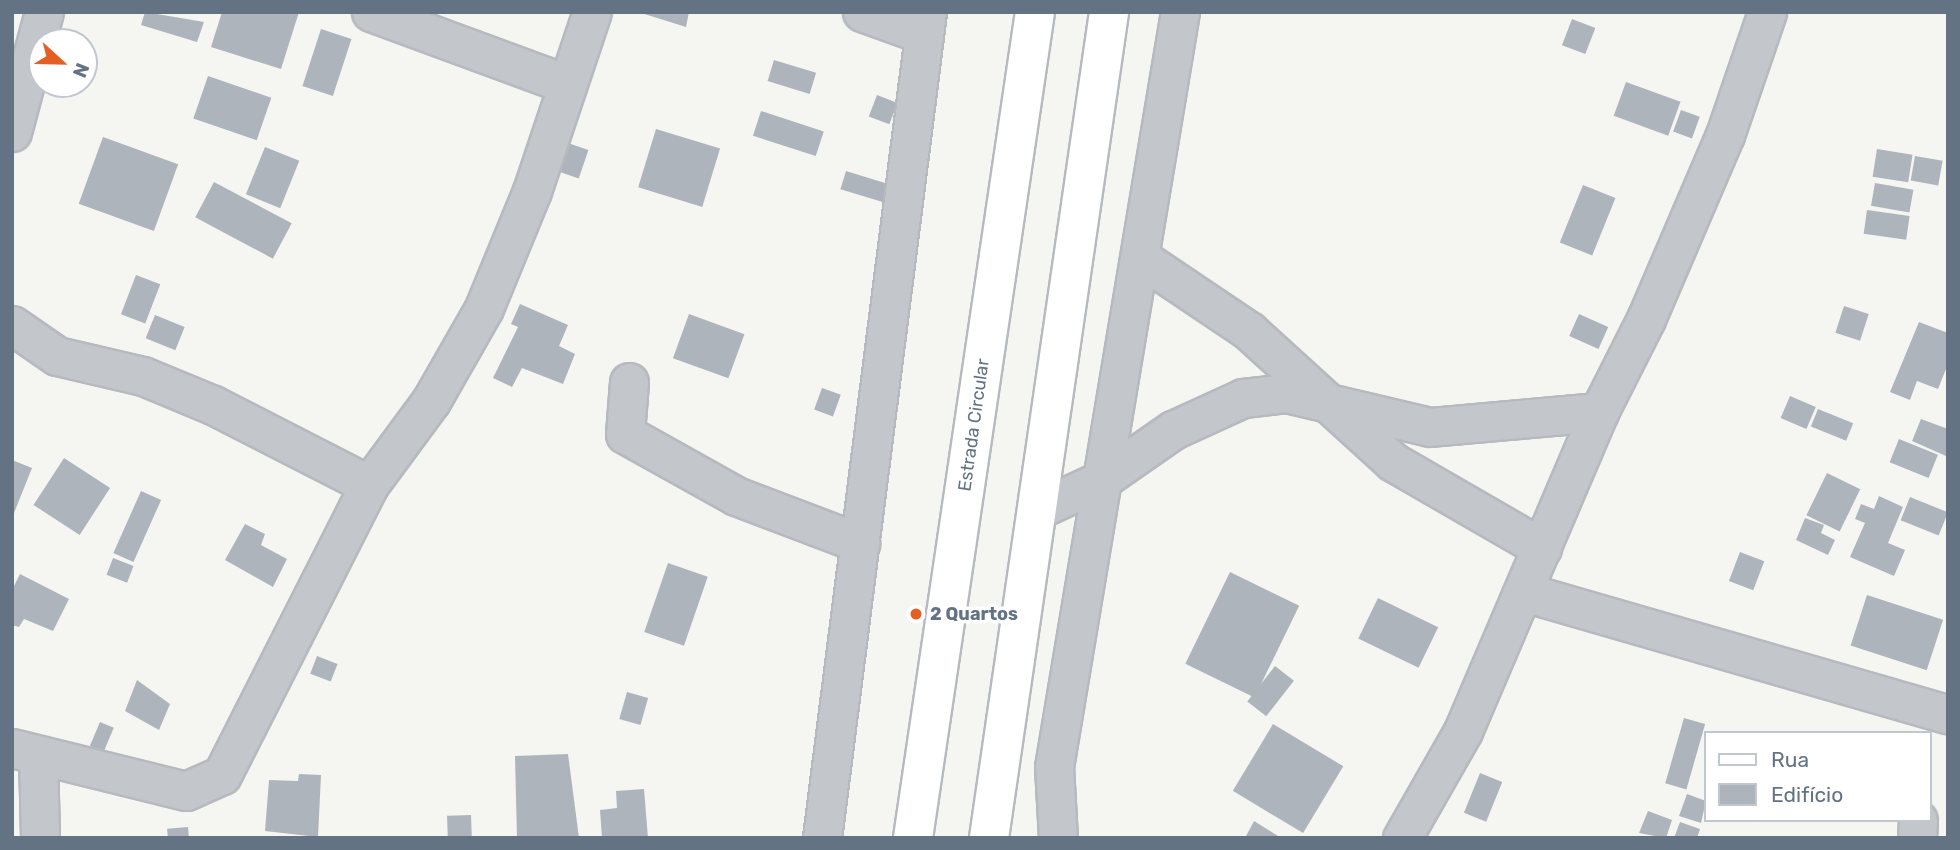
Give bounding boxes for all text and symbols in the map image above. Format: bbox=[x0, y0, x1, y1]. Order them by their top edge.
north arrow bbox=[28, 28, 98, 98]
text: N bbox=[68, 60, 94, 81]
street label: Estrada Circular bbox=[954, 357, 994, 493]
place label: 2 Quartos bbox=[930, 603, 1018, 625]
marker: 2 Quartos bbox=[908, 606, 924, 622]
legend bbox=[1704, 731, 1932, 822]
text: Rua bbox=[1771, 747, 1809, 772]
text: Edifício bbox=[1771, 782, 1843, 807]

